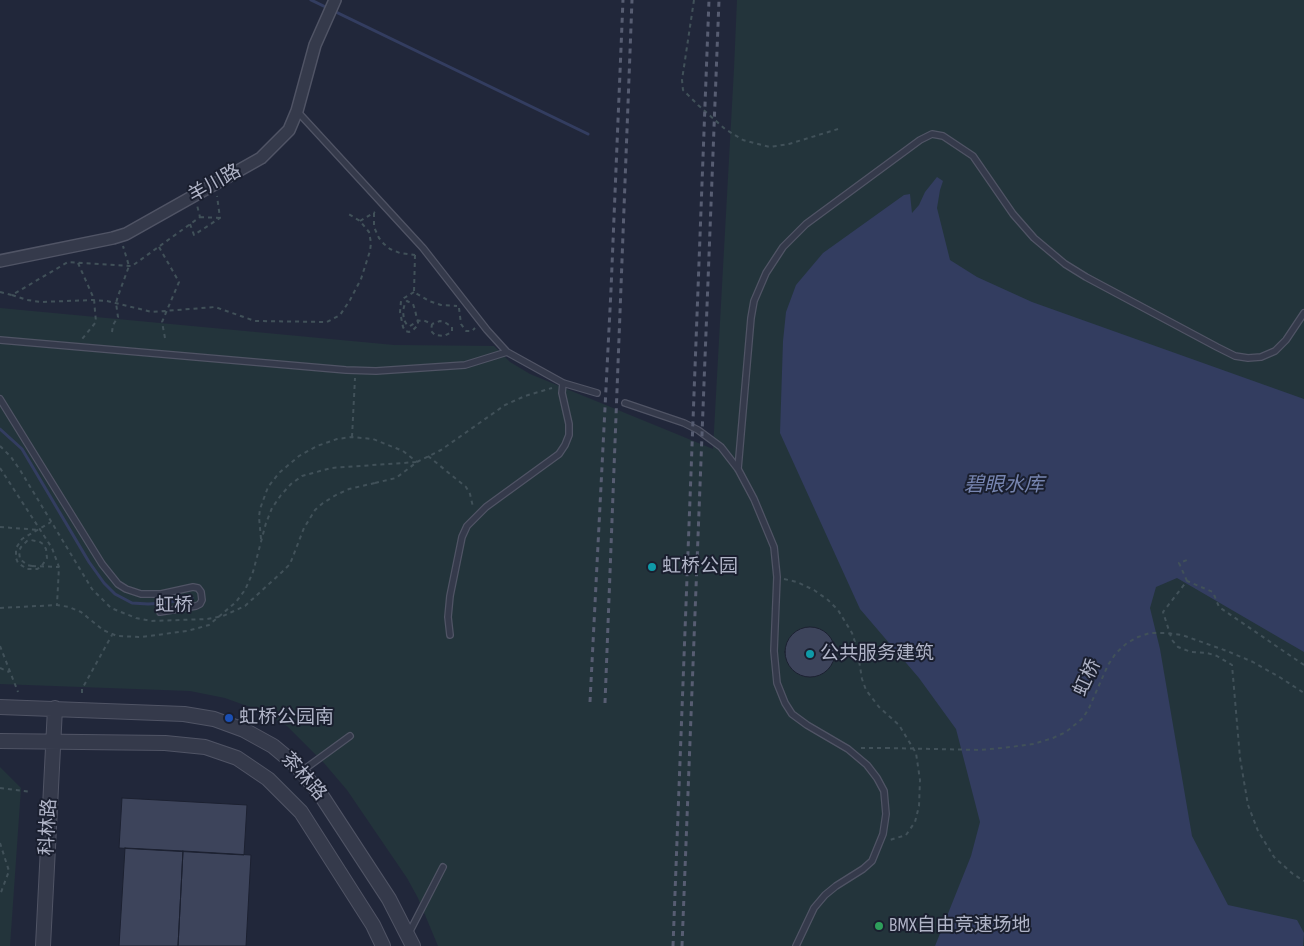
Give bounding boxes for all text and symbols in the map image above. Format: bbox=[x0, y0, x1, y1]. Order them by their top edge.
street label: 羊川路 bbox=[185, 160, 245, 208]
water label: 碧眼水库 bbox=[964, 474, 1044, 498]
place label: 虹桥公园 bbox=[662, 556, 738, 578]
marker: 虹桥公园 bbox=[646, 561, 658, 573]
street label: 虹桥 bbox=[155, 595, 193, 617]
place label: 公共服务建筑 bbox=[820, 643, 934, 665]
marker: 公共服务建筑 bbox=[804, 648, 816, 660]
street label: 虹桥 bbox=[1070, 656, 1106, 700]
place label: 虹桥公园南 bbox=[239, 707, 334, 729]
marker: 虹桥公园南 bbox=[223, 712, 235, 724]
street label: 茶林路 bbox=[275, 748, 331, 806]
street label: 科林路 bbox=[36, 798, 62, 856]
place label: BMX自由竞速场地 bbox=[889, 915, 1031, 937]
marker: BMX自由竞速场地 bbox=[873, 920, 885, 932]

